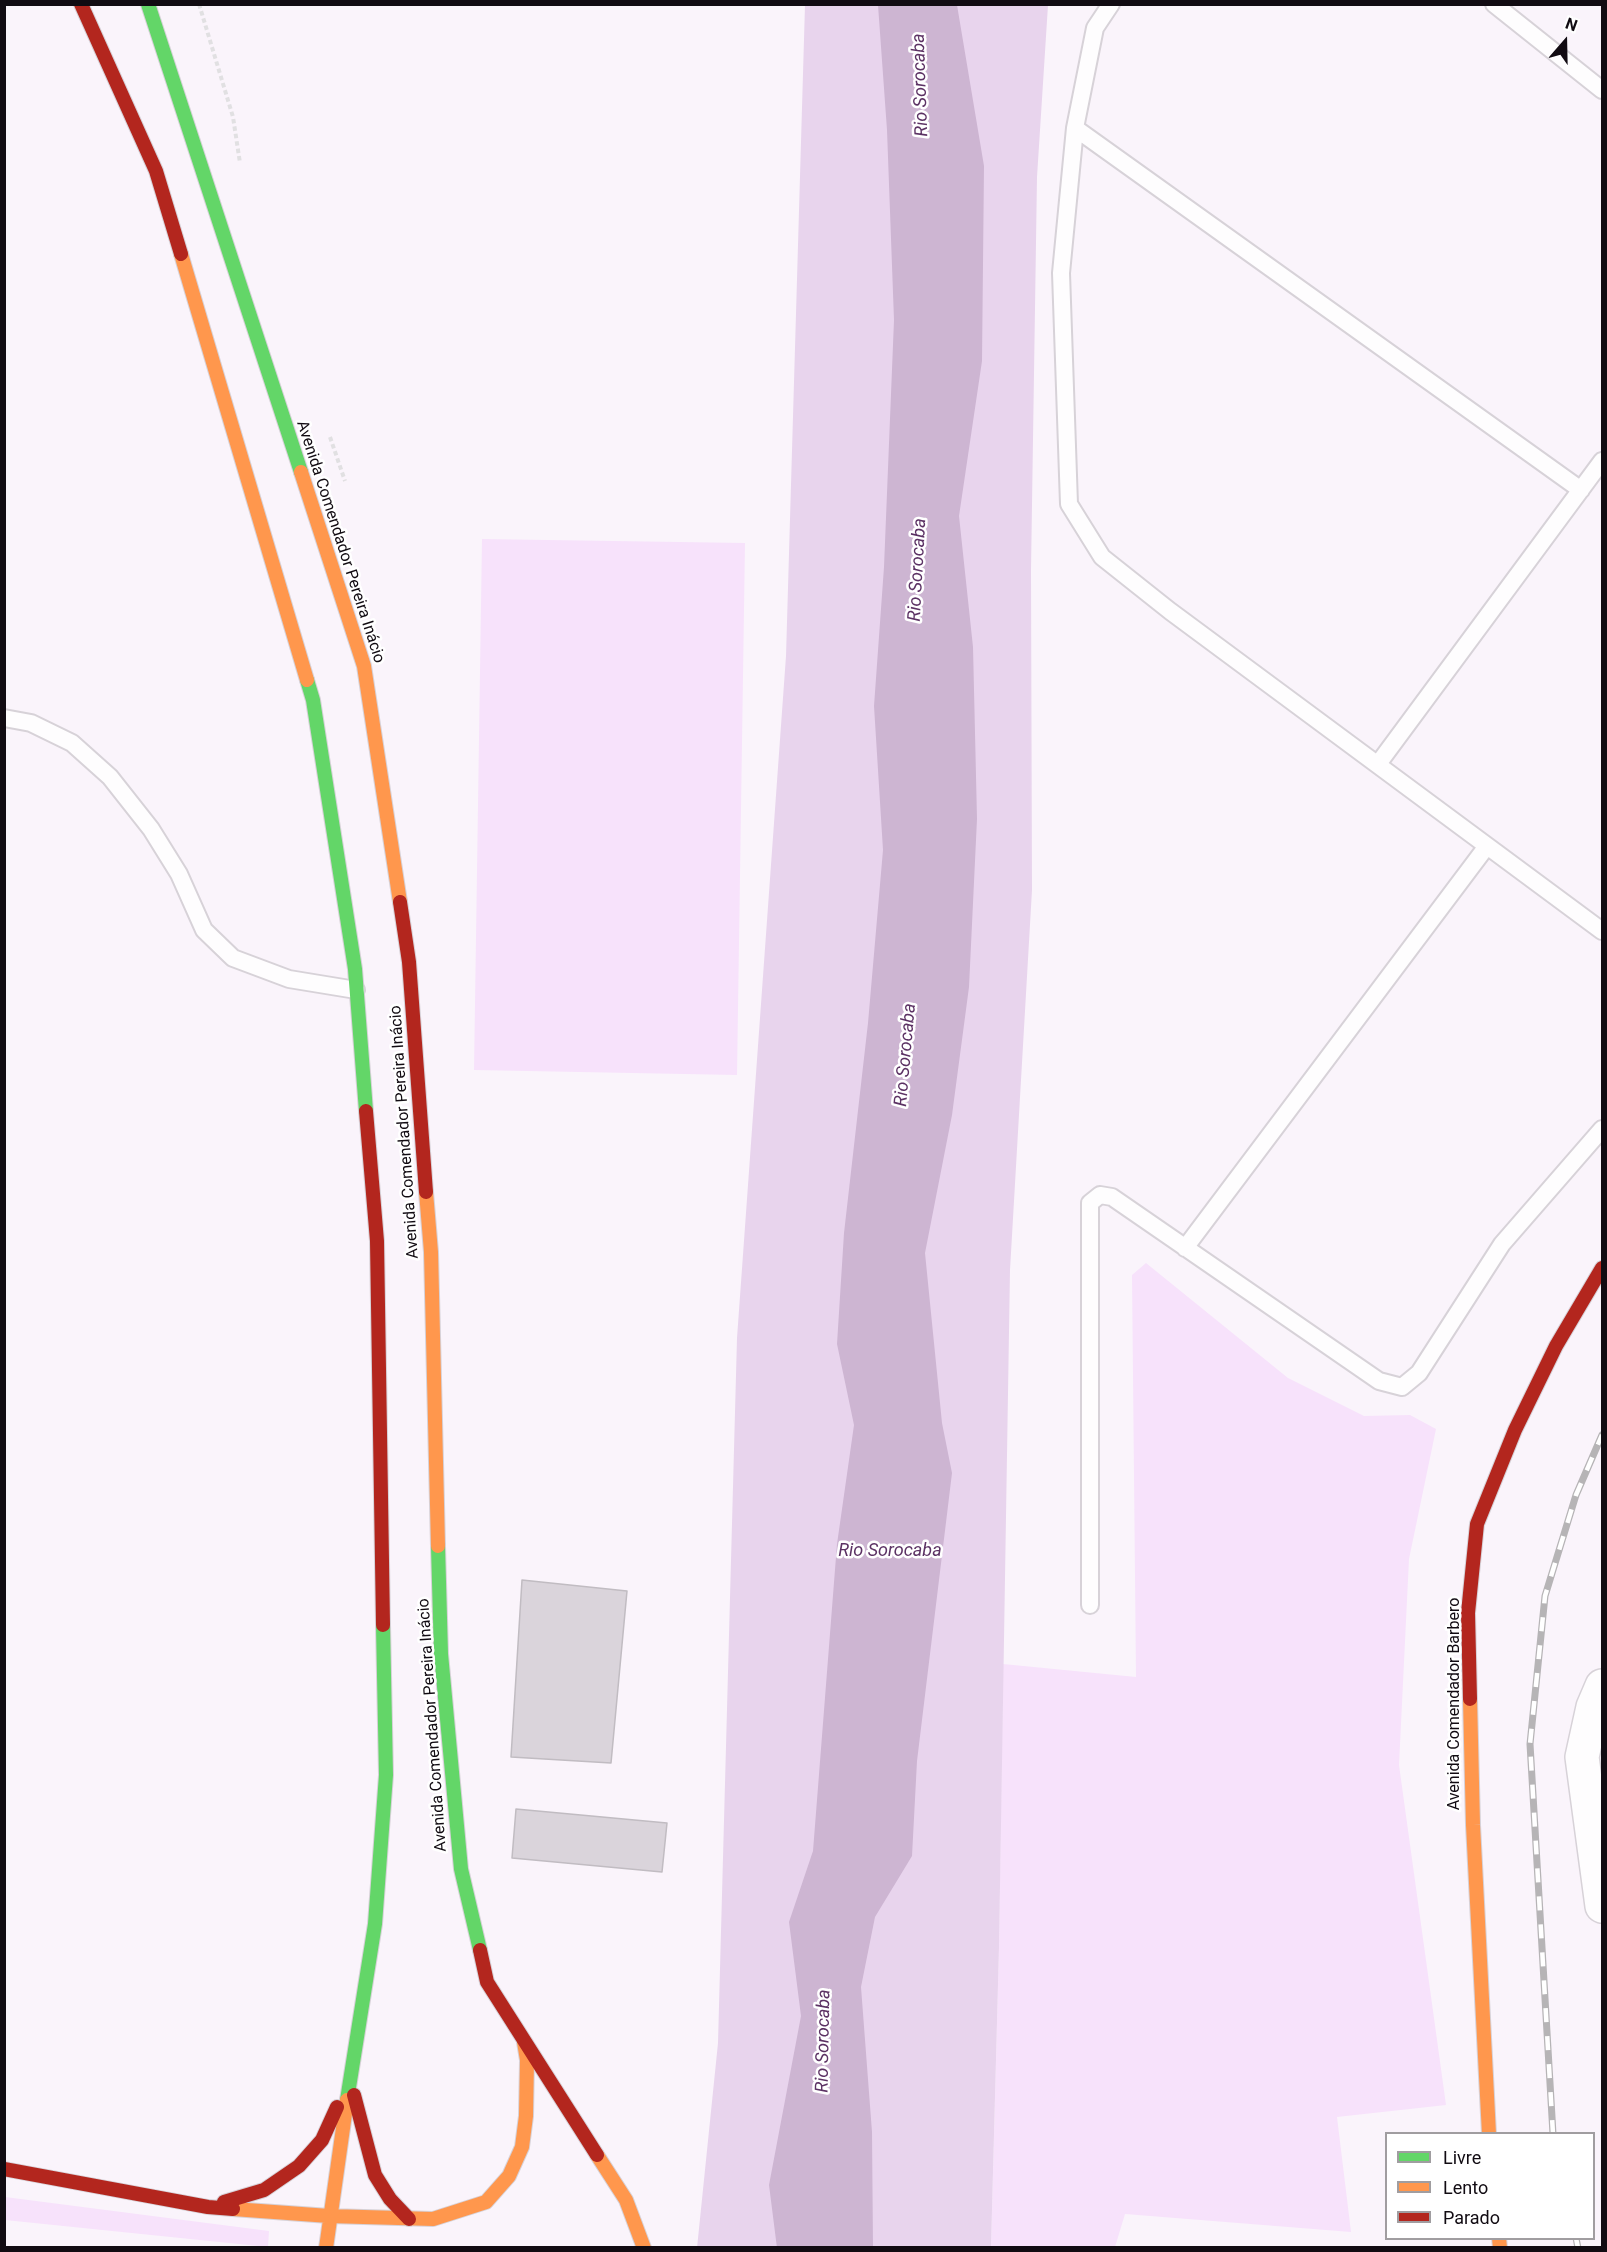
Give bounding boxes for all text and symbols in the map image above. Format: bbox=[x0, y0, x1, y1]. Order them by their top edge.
north arrow bbox=[1535, 12, 1595, 72]
text: N bbox=[1563, 14, 1580, 35]
water label: Rio Sorocaba bbox=[908, 33, 934, 137]
street label: Avenida Comendador Pereira Inácio bbox=[292, 418, 388, 666]
water label: Rio Sorocaba bbox=[905, 518, 931, 622]
water label: Rio Sorocaba bbox=[891, 1003, 921, 1107]
street label: Avenida Comendador Pereira Inácio bbox=[387, 1005, 423, 1259]
water label: Rio Sorocaba bbox=[838, 1540, 942, 1562]
street label: Avenida Comendador Pereira Inácio bbox=[415, 1598, 451, 1852]
street label: Avenida Comendador Barbero bbox=[1445, 1598, 1465, 1810]
water label: Rio Sorocaba bbox=[812, 1989, 836, 2093]
legend bbox=[1385, 2132, 1595, 2240]
text: Livre bbox=[1443, 2147, 1481, 2168]
text: Lento bbox=[1443, 2177, 1488, 2198]
text: Parado bbox=[1443, 2207, 1500, 2228]

